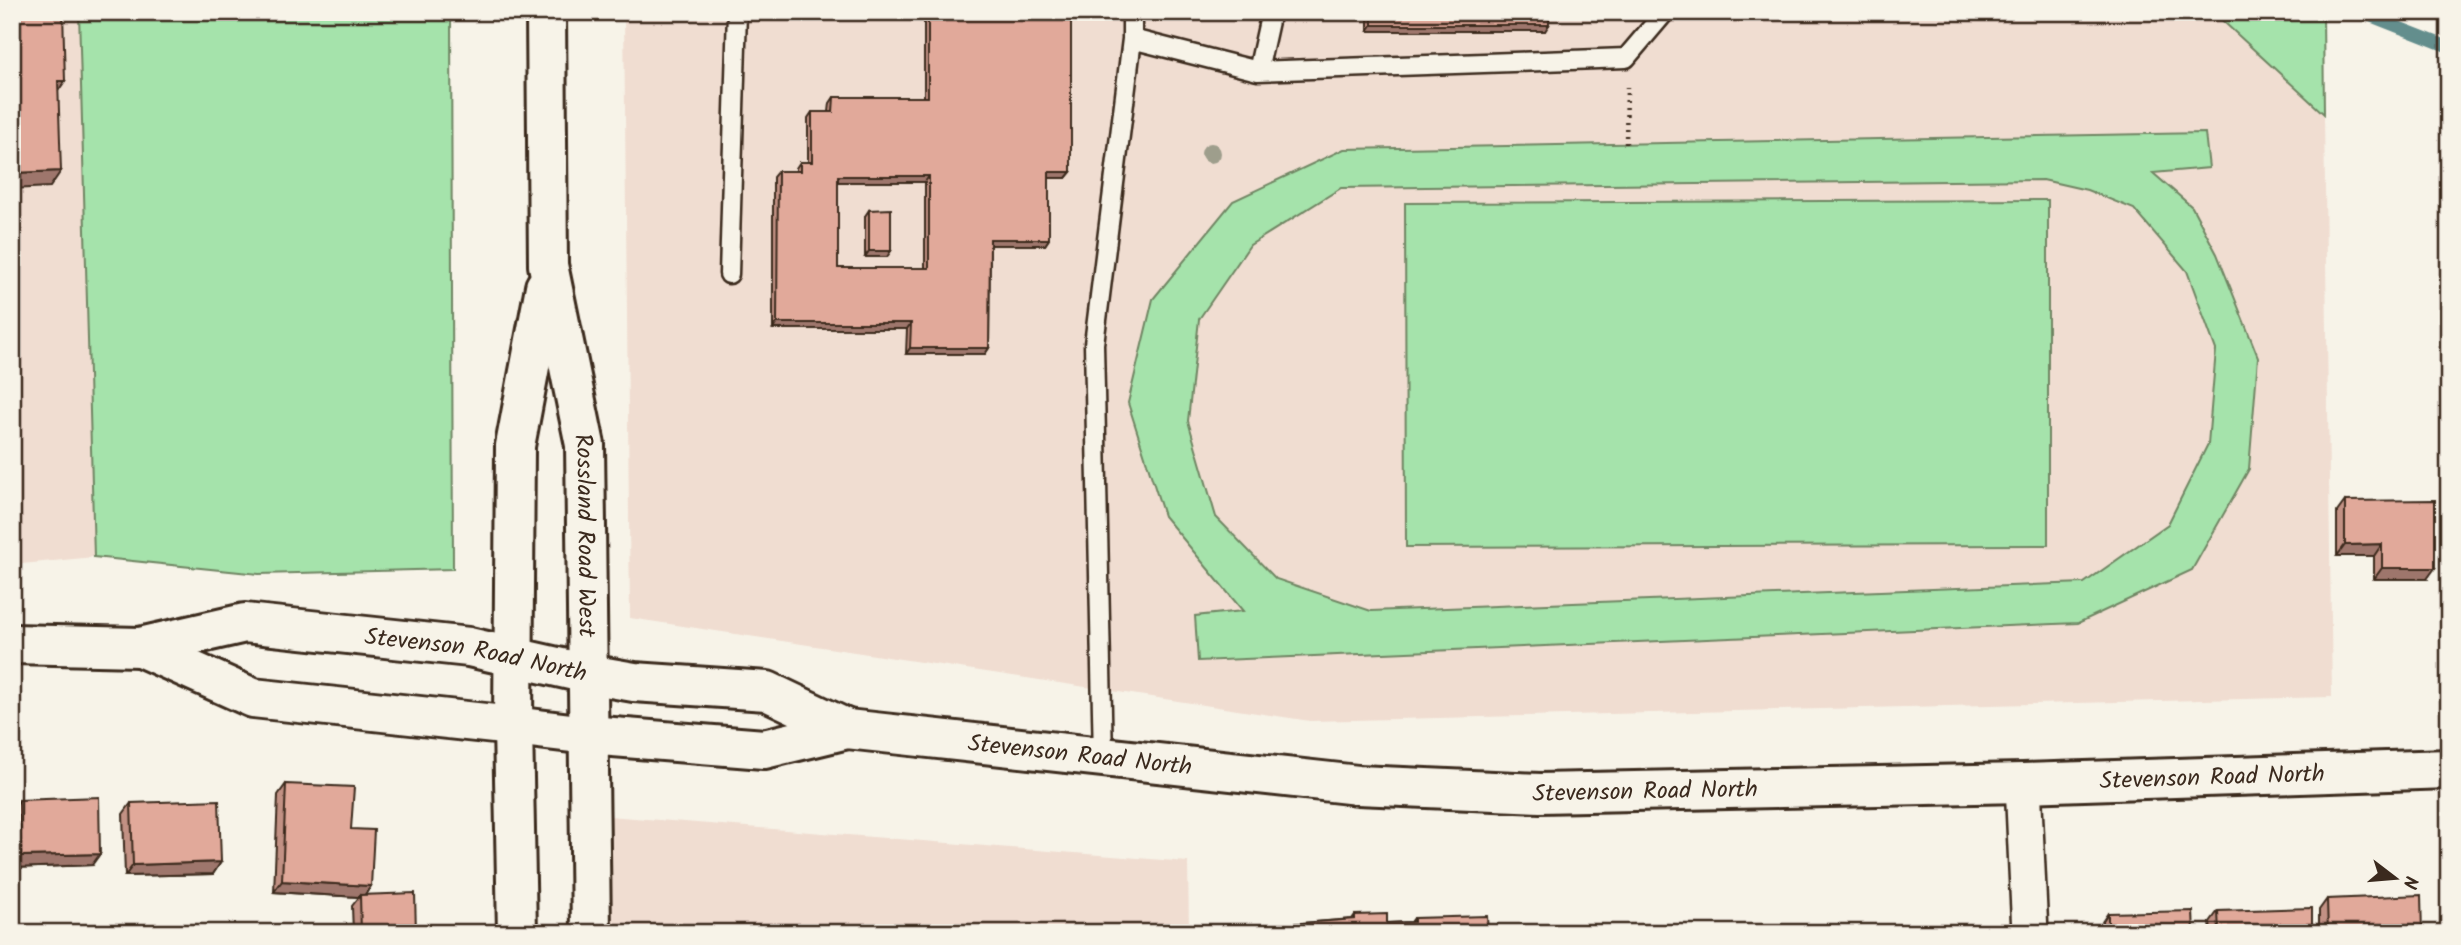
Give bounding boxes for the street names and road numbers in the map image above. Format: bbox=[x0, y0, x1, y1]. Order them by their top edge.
street label: Rossland Road West bbox=[562, 430, 605, 638]
street label: Stevenson Road North bbox=[363, 618, 591, 694]
street label: Stevenson Road North bbox=[966, 724, 1194, 788]
street label: Stevenson Road North bbox=[2099, 755, 2325, 801]
street label: Stevenson Road North bbox=[1532, 770, 1758, 814]

